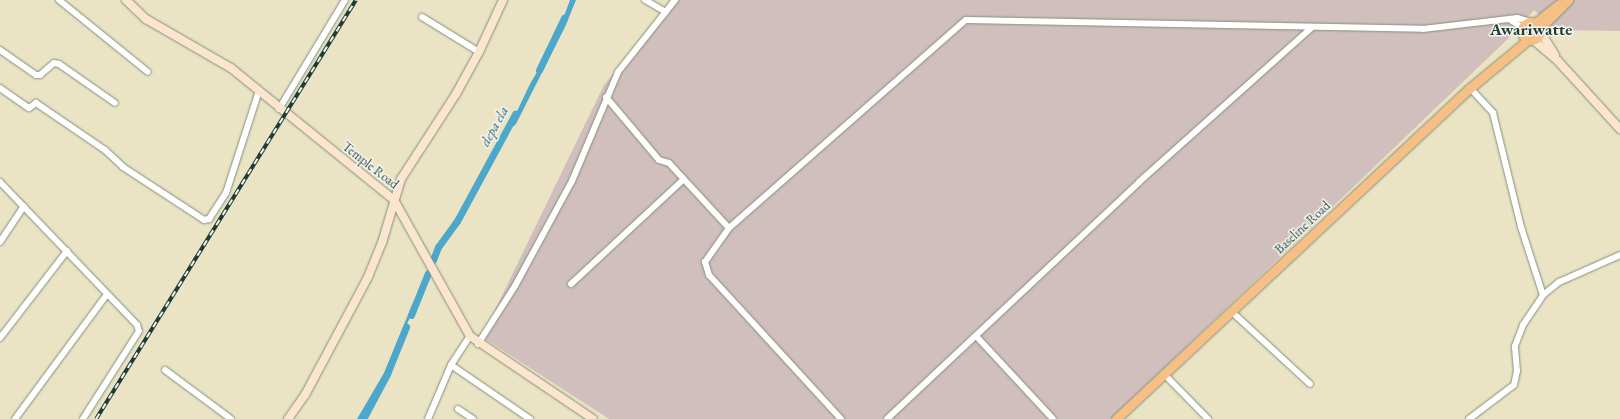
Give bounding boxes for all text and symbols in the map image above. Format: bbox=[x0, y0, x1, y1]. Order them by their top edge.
district label: Awariwatte bbox=[1490, 20, 1572, 40]
water label: depa ela bbox=[476, 103, 512, 149]
street label: Temple Road bbox=[339, 139, 401, 193]
street label: Baseline Road bbox=[1272, 198, 1334, 258]

